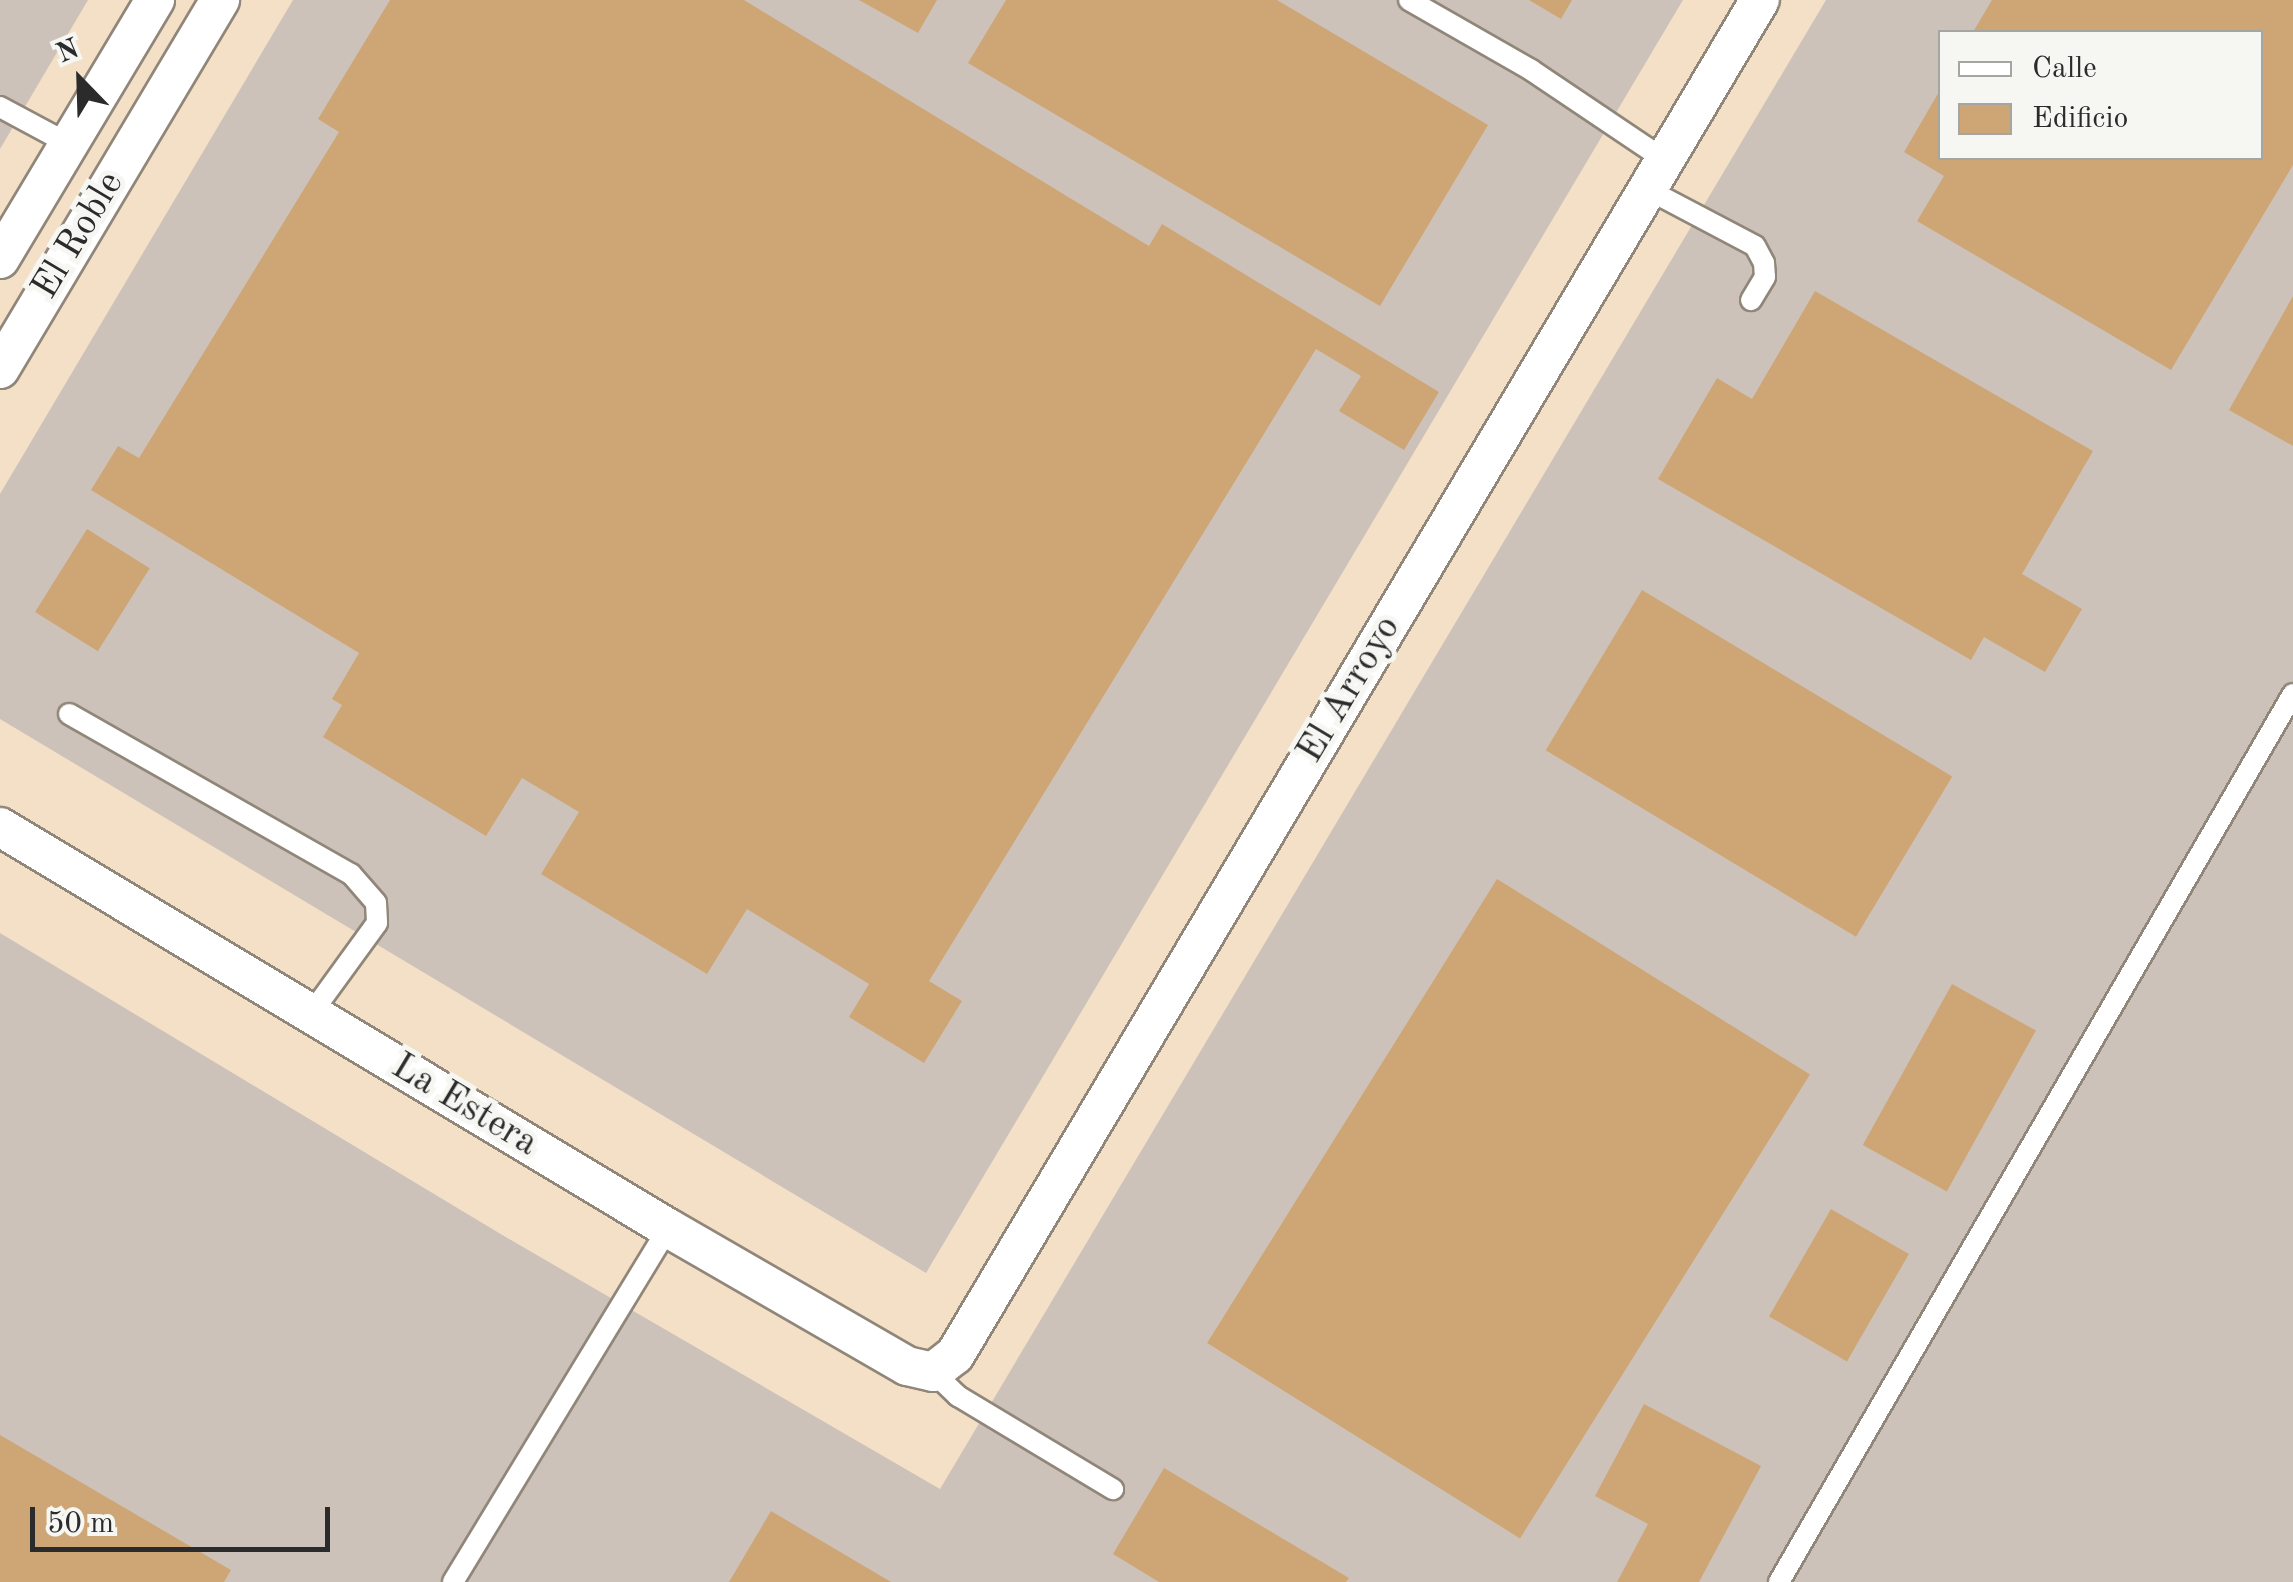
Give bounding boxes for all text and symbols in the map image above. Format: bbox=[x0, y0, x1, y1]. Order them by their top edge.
north arrow bbox=[30, 30, 130, 130]
legend bbox=[1938, 30, 2263, 160]
text: N bbox=[53, 35, 84, 69]
text: Calle bbox=[2032, 54, 2097, 84]
text: Edificio bbox=[2032, 104, 2128, 134]
street label: El Roble bbox=[23, 164, 135, 308]
street label: El Arroyo bbox=[1288, 608, 1412, 772]
street label: La Estera bbox=[383, 1045, 545, 1167]
scale bar bbox=[35, 1487, 335, 1549]
text: 50 m bbox=[47, 1509, 114, 1539]

